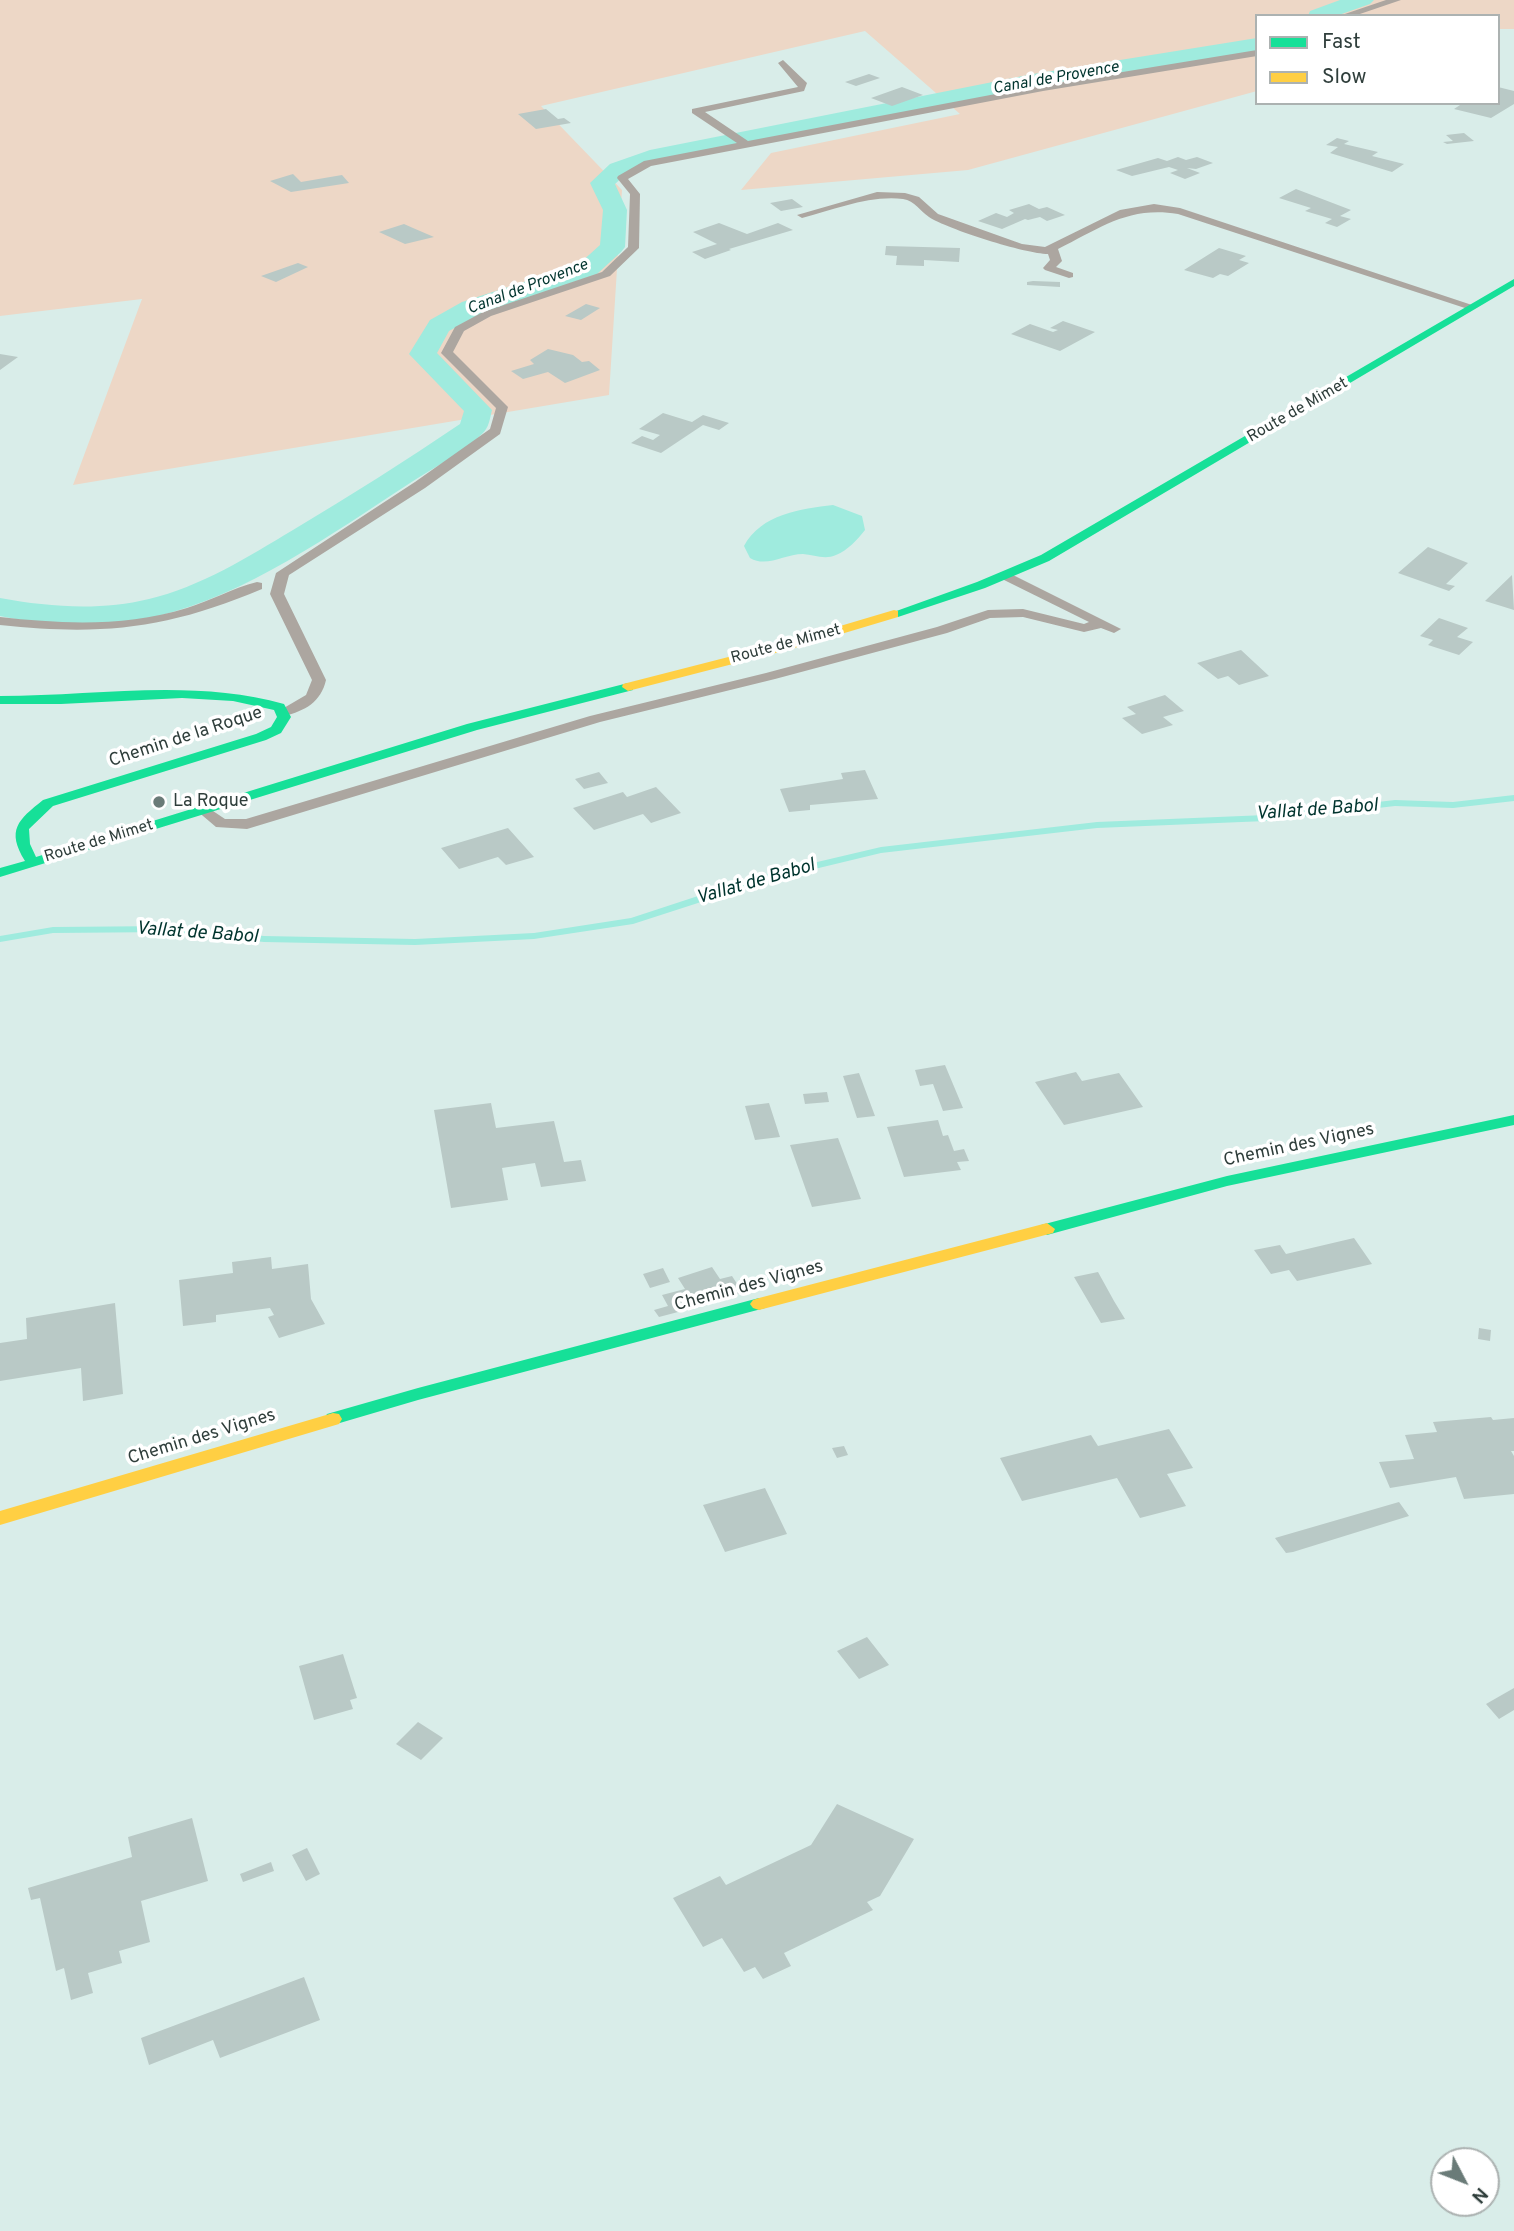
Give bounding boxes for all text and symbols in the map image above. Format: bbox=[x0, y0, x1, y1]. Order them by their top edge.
legend bbox=[1255, 14, 1500, 105]
text: Fast bbox=[1322, 29, 1361, 56]
water label: Canal de Provence bbox=[991, 58, 1121, 100]
text: Slow bbox=[1322, 64, 1367, 91]
water label: Canal de Provence bbox=[465, 256, 591, 320]
street label: Route de Mimet bbox=[1244, 374, 1352, 448]
street label: Route de Mimet bbox=[729, 621, 843, 669]
street label: Chemin de la Roque bbox=[106, 703, 266, 773]
place label: La Roque bbox=[173, 791, 248, 813]
marker: La Roque bbox=[151, 794, 167, 810]
water label: Vallat de Babol bbox=[1255, 795, 1379, 827]
street label: Route de Mimet bbox=[42, 816, 156, 868]
water label: Vallat de Babol bbox=[694, 855, 818, 911]
water label: Vallat de Babol bbox=[135, 918, 259, 950]
street label: Chemin des Vignes bbox=[1222, 1119, 1376, 1173]
street label: Chemin des Vignes bbox=[672, 1257, 826, 1317]
street label: Chemin des Vignes bbox=[126, 1405, 278, 1471]
north arrow bbox=[1430, 2147, 1500, 2217]
text: N bbox=[1466, 2182, 1493, 2208]

